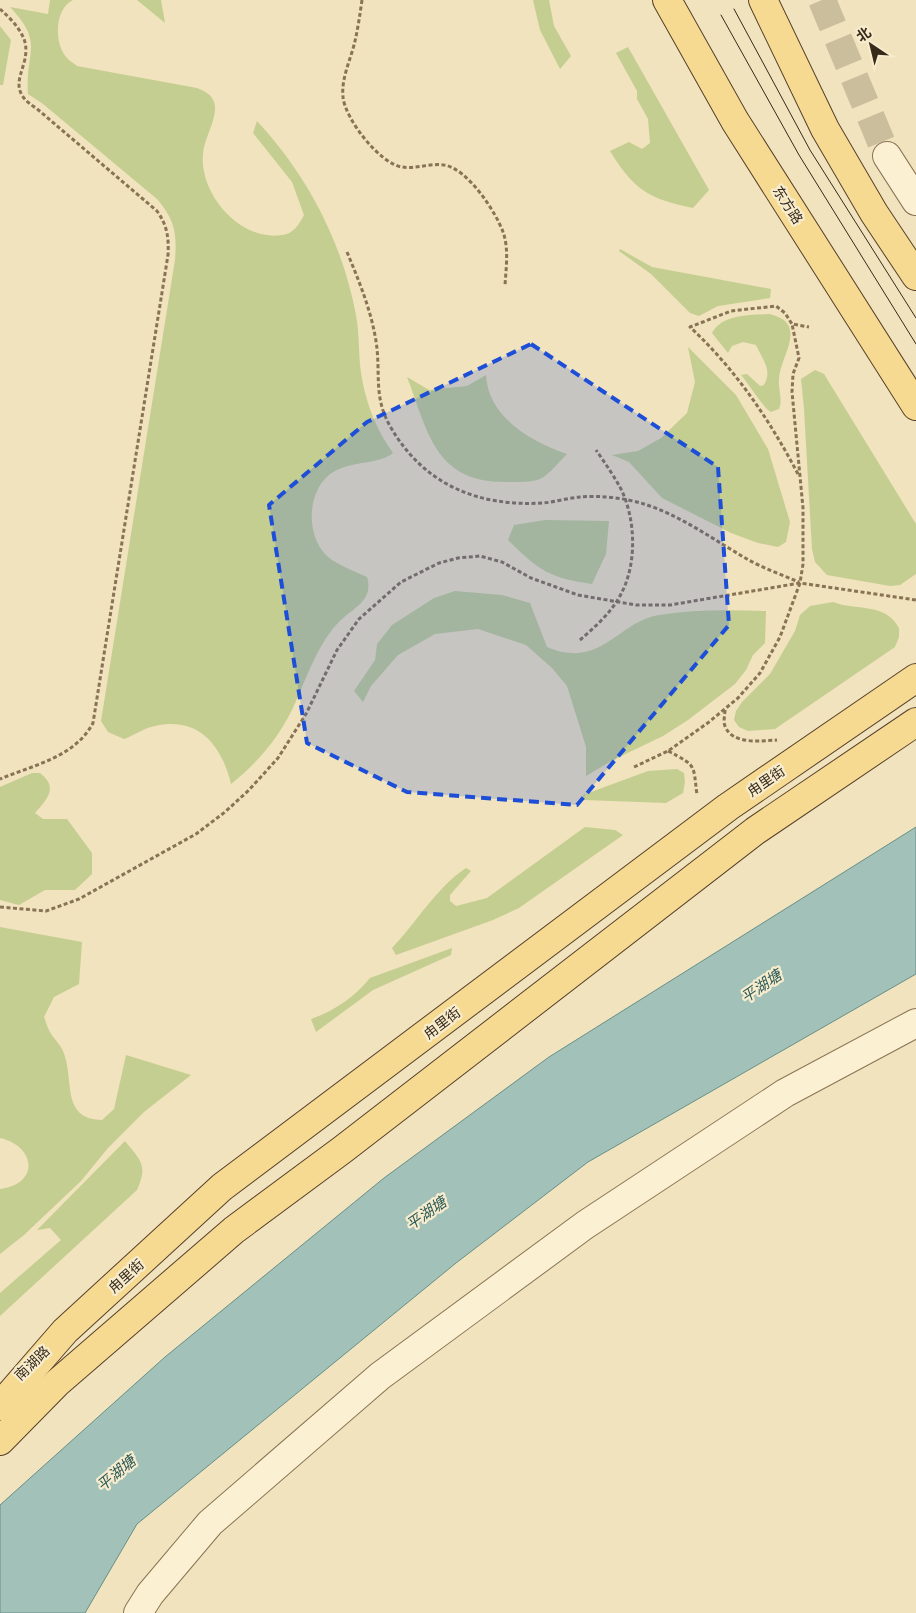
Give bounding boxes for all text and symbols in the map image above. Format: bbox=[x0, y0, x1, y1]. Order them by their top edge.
north arrow bbox=[846, 20, 896, 70]
text: 北 bbox=[853, 23, 874, 46]
street label: 东方路 bbox=[769, 182, 807, 228]
street label: 甪里街 bbox=[744, 762, 788, 800]
water label: 平湖塘 bbox=[737, 964, 787, 1006]
street label: 甪里街 bbox=[420, 1003, 464, 1043]
water label: 平湖塘 bbox=[402, 1191, 452, 1234]
street label: 甪里街 bbox=[104, 1255, 148, 1297]
street label: 南湖路 bbox=[11, 1342, 53, 1384]
water label: 平湖塘 bbox=[93, 1449, 142, 1495]

